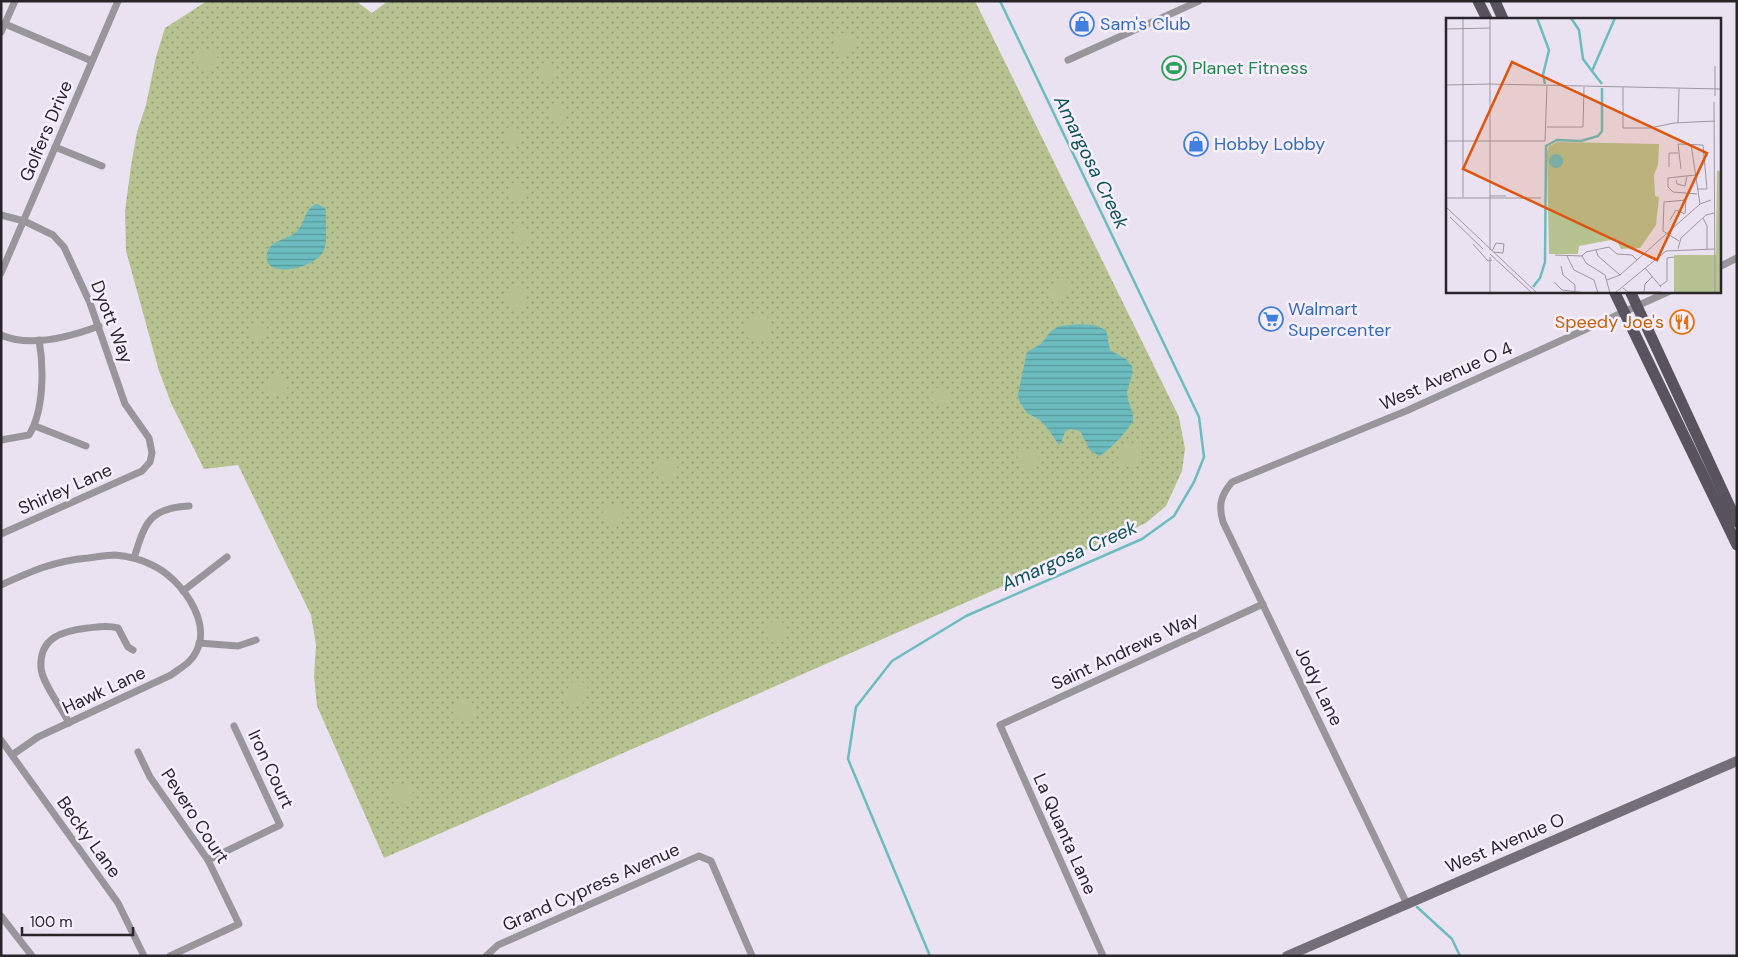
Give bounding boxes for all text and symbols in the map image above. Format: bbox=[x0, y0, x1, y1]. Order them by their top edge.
shop icon: Sam's Club bbox=[1069, 11, 1095, 37]
place label: Sam's Club bbox=[1100, 12, 1191, 36]
inset map bbox=[1446, 18, 1720, 292]
sports icon: Planet Fitness bbox=[1161, 55, 1187, 81]
place label: Planet Fitness bbox=[1192, 56, 1308, 80]
street label: Golfers Drive bbox=[14, 77, 78, 185]
water label: Amargosa Creek bbox=[1048, 90, 1135, 233]
shop icon: Hobby Lobby bbox=[1183, 131, 1209, 157]
place label: Hobby Lobby bbox=[1214, 132, 1325, 156]
street label: Dyott Way bbox=[85, 277, 139, 367]
place label: Walmart Supercenter bbox=[1288, 297, 1391, 342]
supermarket icon: Walmart Supercenter bbox=[1258, 306, 1284, 332]
restaurant icon: Speedy Joe's bbox=[1669, 309, 1695, 335]
place label: Speedy Joe's bbox=[1555, 310, 1664, 334]
street label: West Avenue O 4 bbox=[1376, 336, 1516, 416]
street label: Shirley Lane bbox=[14, 458, 116, 520]
water label: Amargosa Creek bbox=[997, 514, 1141, 597]
street label: Saint Andrews Way bbox=[1047, 606, 1203, 696]
street label: Jody Lane bbox=[1289, 642, 1349, 730]
street label: Hawk Lane bbox=[58, 660, 150, 720]
street label: Iron Court bbox=[242, 726, 300, 812]
street label: Pevero Court bbox=[155, 764, 235, 868]
street label: La Quanta Lane bbox=[1028, 770, 1102, 898]
street label: Becky Lane bbox=[51, 791, 127, 883]
street label: West Avenue O bbox=[1442, 807, 1568, 879]
street label: Grand Cypress Avenue bbox=[499, 837, 683, 937]
scale bar bbox=[22, 904, 134, 936]
text: 100 m bbox=[30, 912, 73, 932]

